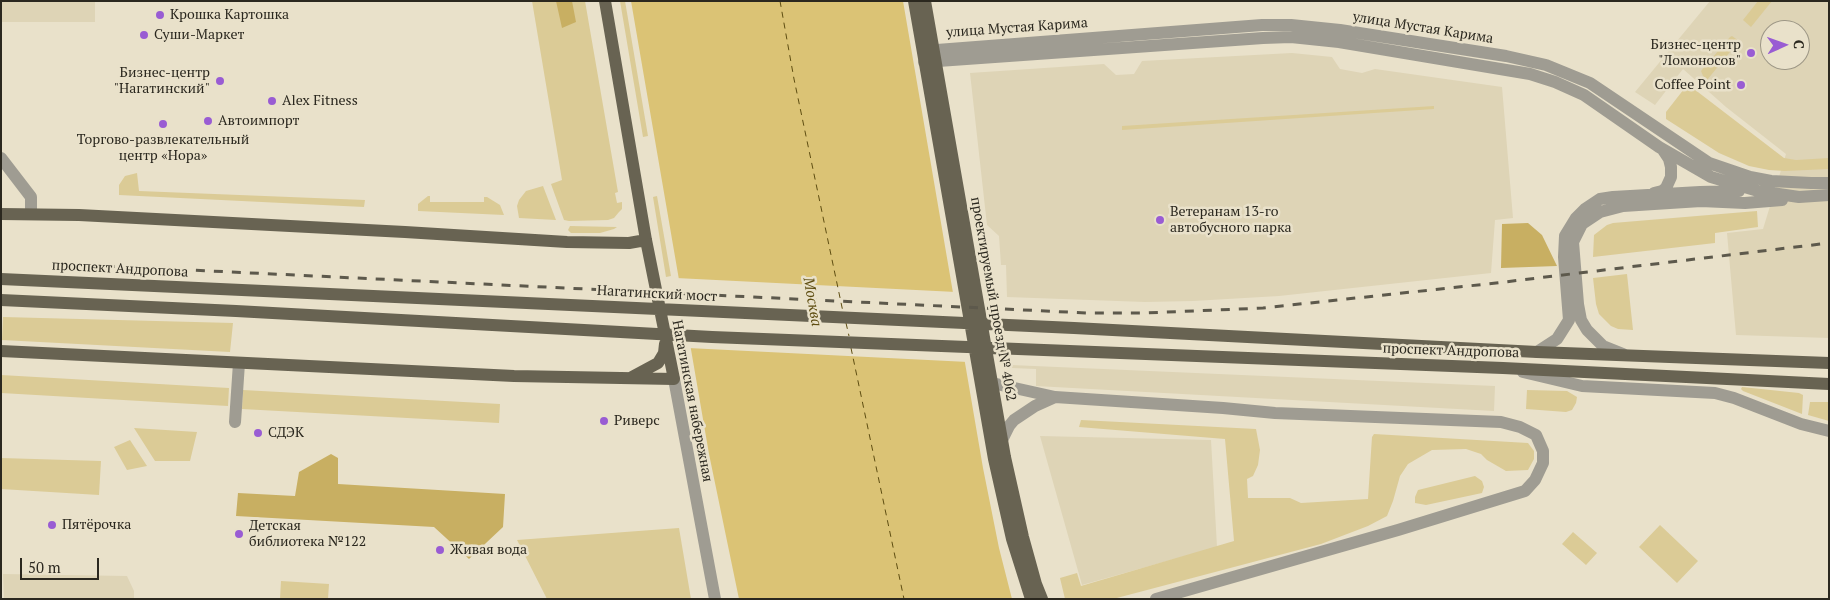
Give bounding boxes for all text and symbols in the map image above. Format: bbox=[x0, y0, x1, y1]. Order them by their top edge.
place label: Крошка Картошка bbox=[170, 7, 289, 23]
marker: Крошка Картошка bbox=[154, 9, 166, 21]
street label: улица Мустая Карима bbox=[1352, 9, 1494, 47]
street label: улица Мустая Карима bbox=[946, 15, 1088, 41]
north arrow bbox=[1760, 20, 1810, 70]
place label: Суши-Маркет bbox=[154, 27, 244, 43]
marker: Суши-Маркет bbox=[138, 29, 150, 41]
place label: Бизнес-центр "Ломоносов" bbox=[1651, 37, 1741, 70]
text: С bbox=[1790, 40, 1809, 49]
marker: Бизнес-центр "Ломоносов" bbox=[1745, 47, 1757, 59]
place label: Бизнес-центр "Нагатинский" bbox=[114, 65, 210, 98]
marker: Бизнес-центр "Нагатинский" bbox=[214, 75, 226, 87]
place label: Coffee Point bbox=[1654, 77, 1731, 93]
marker: Coffee Point bbox=[1735, 79, 1747, 91]
place label: Alex Fitness bbox=[282, 93, 358, 109]
marker: Alex Fitness bbox=[266, 95, 278, 107]
place label: Автоимпорт bbox=[218, 113, 299, 129]
marker: Автоимпорт bbox=[202, 115, 214, 127]
marker: Торгово-развлекательный центр «Нора» bbox=[157, 118, 169, 130]
place label: Торгово-развлекательный центр «Нора» bbox=[77, 132, 249, 164]
street label: проектируемый проезд № 4062 bbox=[967, 196, 1019, 402]
place label: Ветеранам 13-го автобусного парка bbox=[1170, 204, 1292, 236]
marker: Ветеранам 13-го автобусного парка bbox=[1154, 214, 1166, 226]
street label: проспект Андропова bbox=[51, 257, 189, 281]
water label: Москва bbox=[799, 276, 825, 328]
street label: Нагатинский мост bbox=[596, 282, 718, 306]
street label: Нагатинская набережная bbox=[668, 319, 716, 483]
street label: проспект Андропова bbox=[1382, 340, 1520, 362]
place label: Риверс bbox=[614, 413, 660, 429]
marker: Риверс bbox=[598, 415, 610, 427]
place label: СДЭК bbox=[268, 425, 304, 441]
marker: СДЭК bbox=[252, 427, 264, 439]
place label: Пятёрочка bbox=[62, 517, 131, 533]
place label: Детская библиотека №122 bbox=[249, 518, 366, 550]
marker: Пятёрочка bbox=[46, 519, 58, 531]
marker: Детская библиотека №122 bbox=[233, 528, 245, 540]
place label: Живая вода bbox=[450, 542, 527, 558]
marker: Живая вода bbox=[434, 544, 446, 556]
scale bar bbox=[22, 548, 101, 580]
text: 50 m bbox=[28, 557, 61, 577]

